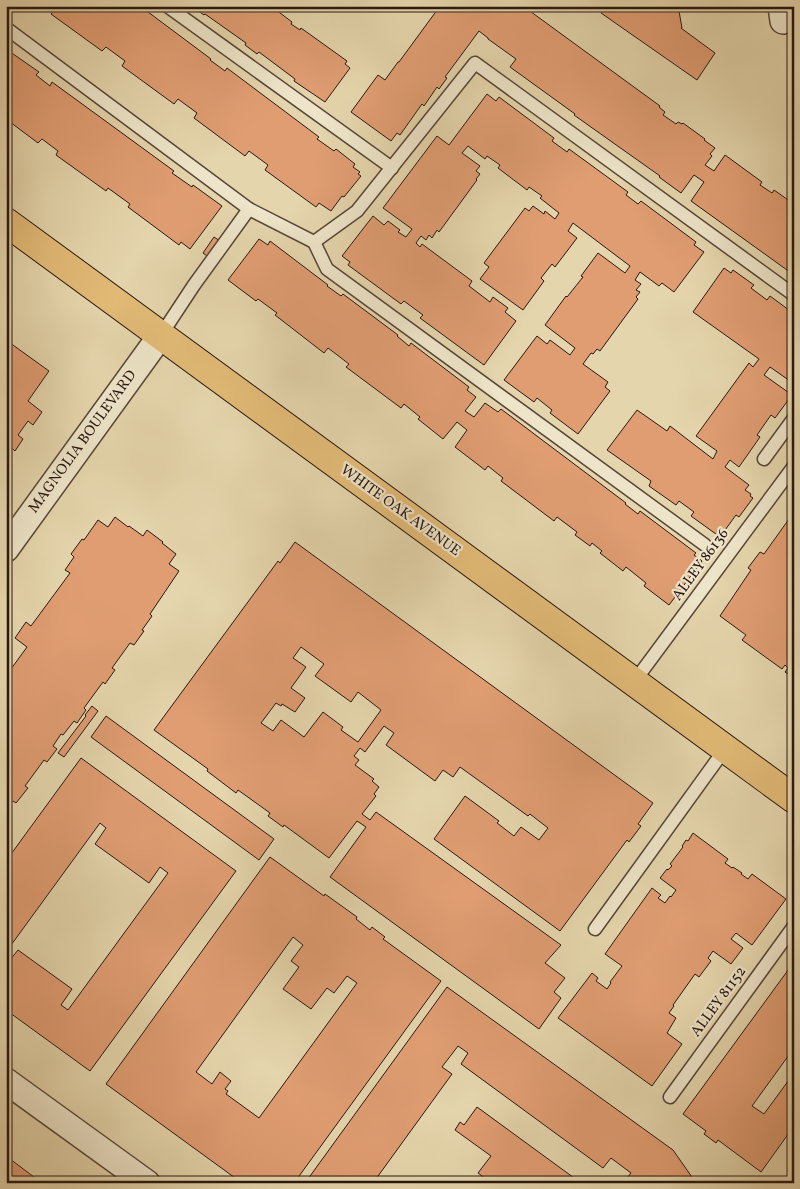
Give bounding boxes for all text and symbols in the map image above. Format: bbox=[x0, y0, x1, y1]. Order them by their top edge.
street label: MAGNOLIA BOULEVARD bbox=[24, 366, 142, 518]
street label: WHITE OAK AVENUE bbox=[336, 460, 464, 562]
street label: ALLEY 86136 bbox=[668, 525, 734, 605]
street label: ALLEY 81152 bbox=[686, 962, 752, 1042]

